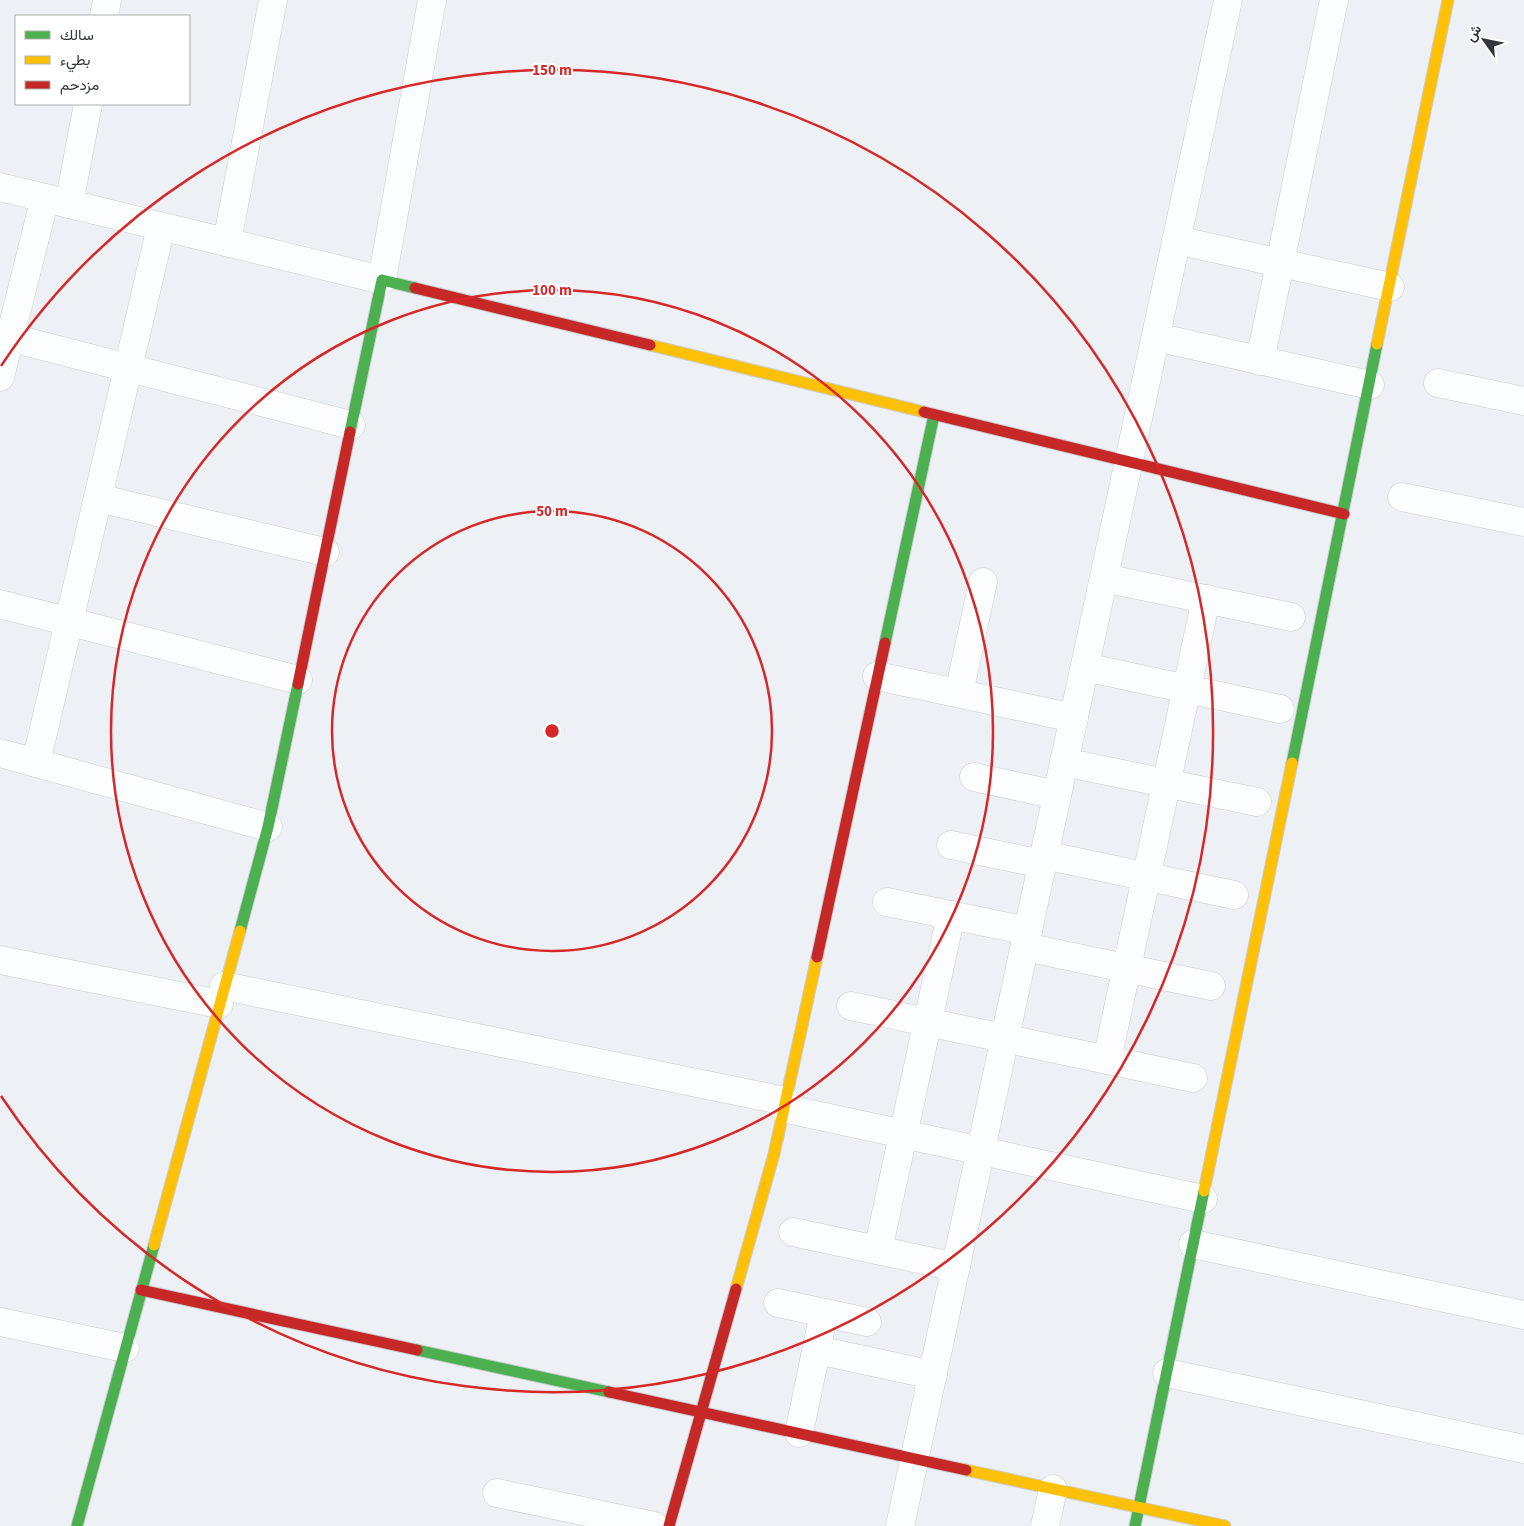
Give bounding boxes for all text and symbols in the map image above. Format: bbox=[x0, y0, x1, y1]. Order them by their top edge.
legend bbox=[15, 15, 190, 105]
north arrow bbox=[1459, 15, 1509, 65]
text: ش bbox=[1461, 21, 1487, 46]
text: سالك bbox=[60, 25, 94, 46]
text: بطيء bbox=[60, 50, 90, 73]
text: 150 m bbox=[532, 60, 572, 81]
text: مزدحم bbox=[60, 75, 99, 96]
text: 100 m bbox=[532, 280, 572, 301]
text: 50 m bbox=[536, 501, 568, 522]
centre of rings bbox=[543, 722, 561, 740]

